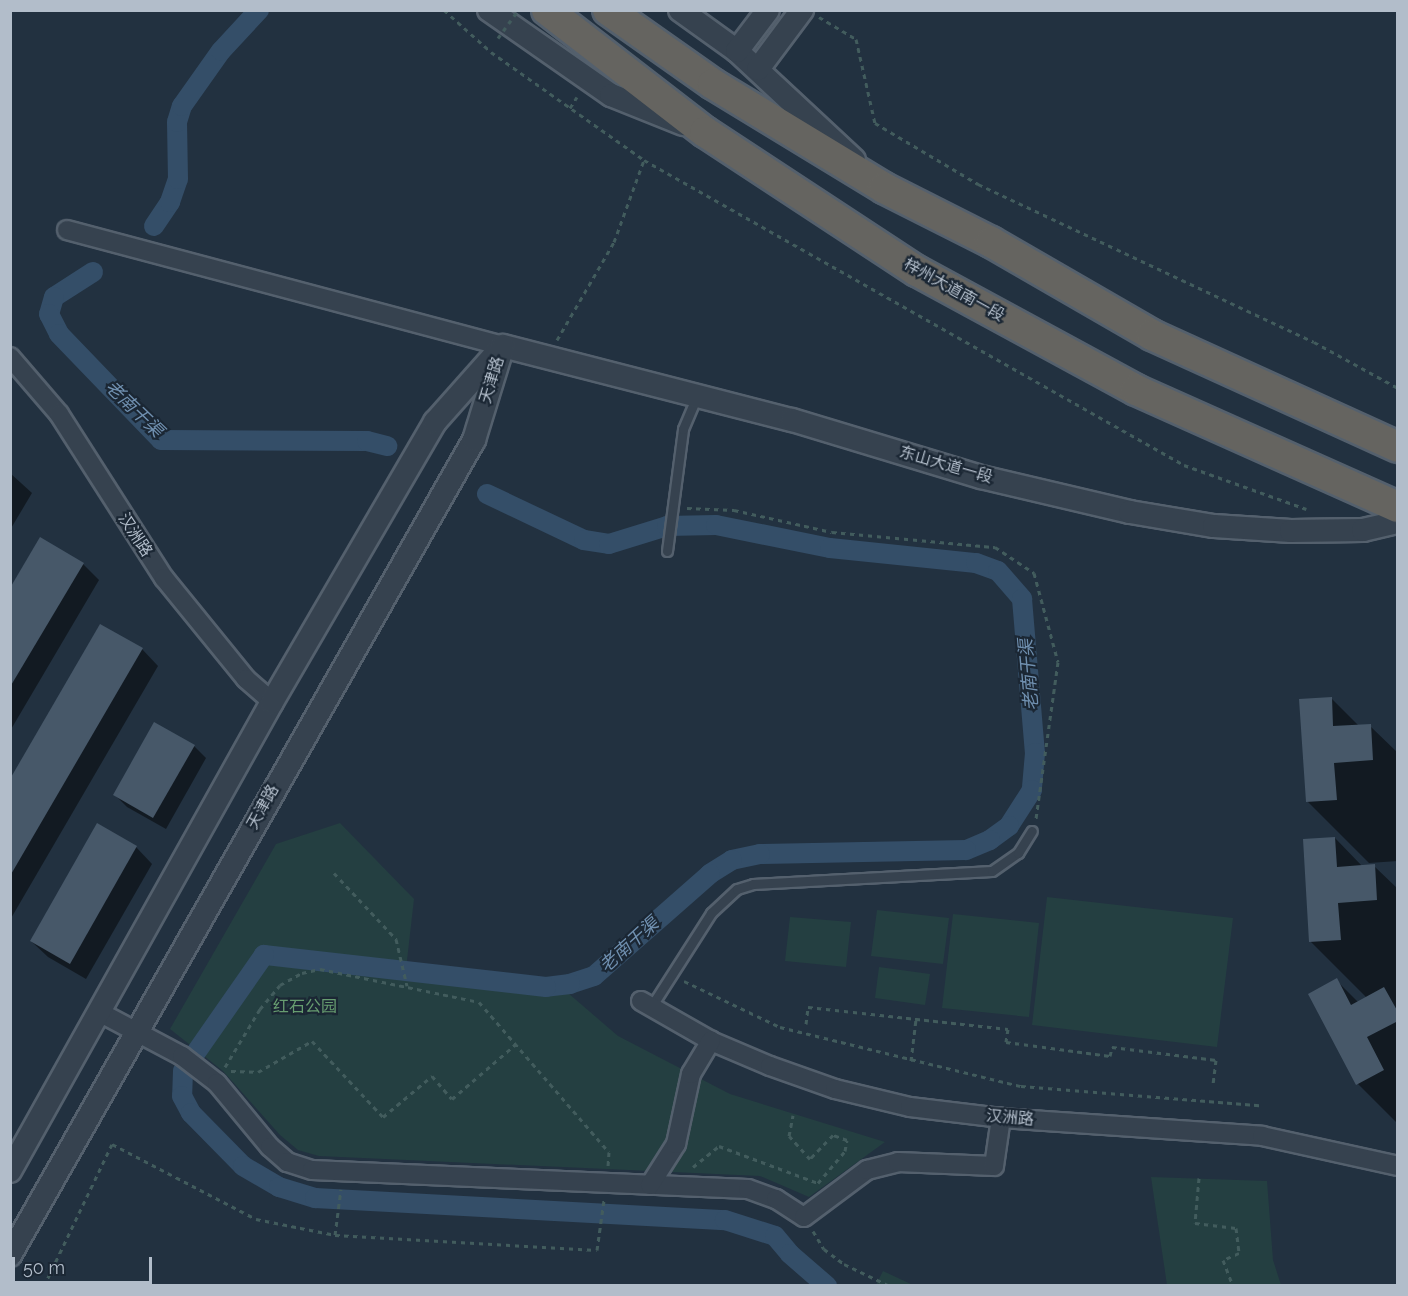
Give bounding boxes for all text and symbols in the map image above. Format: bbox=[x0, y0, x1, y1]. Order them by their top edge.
street label: 梓州大道南一段 bbox=[900, 254, 1008, 326]
street label: 天津路 bbox=[476, 354, 508, 406]
water label: 老南干渠 bbox=[101, 376, 167, 442]
street label: 东山大道一段 bbox=[897, 443, 995, 487]
street label: 汉洲路 bbox=[114, 510, 156, 560]
water label: 老南干渠 bbox=[1015, 638, 1043, 712]
street label: 天津路 bbox=[243, 781, 283, 833]
water label: 老南干渠 bbox=[595, 913, 663, 977]
park label: 红石公园 bbox=[273, 997, 337, 1017]
street label: 汉洲路 bbox=[985, 1106, 1035, 1130]
scale bar bbox=[15, 1245, 154, 1283]
text: 50 m bbox=[23, 1257, 65, 1278]

